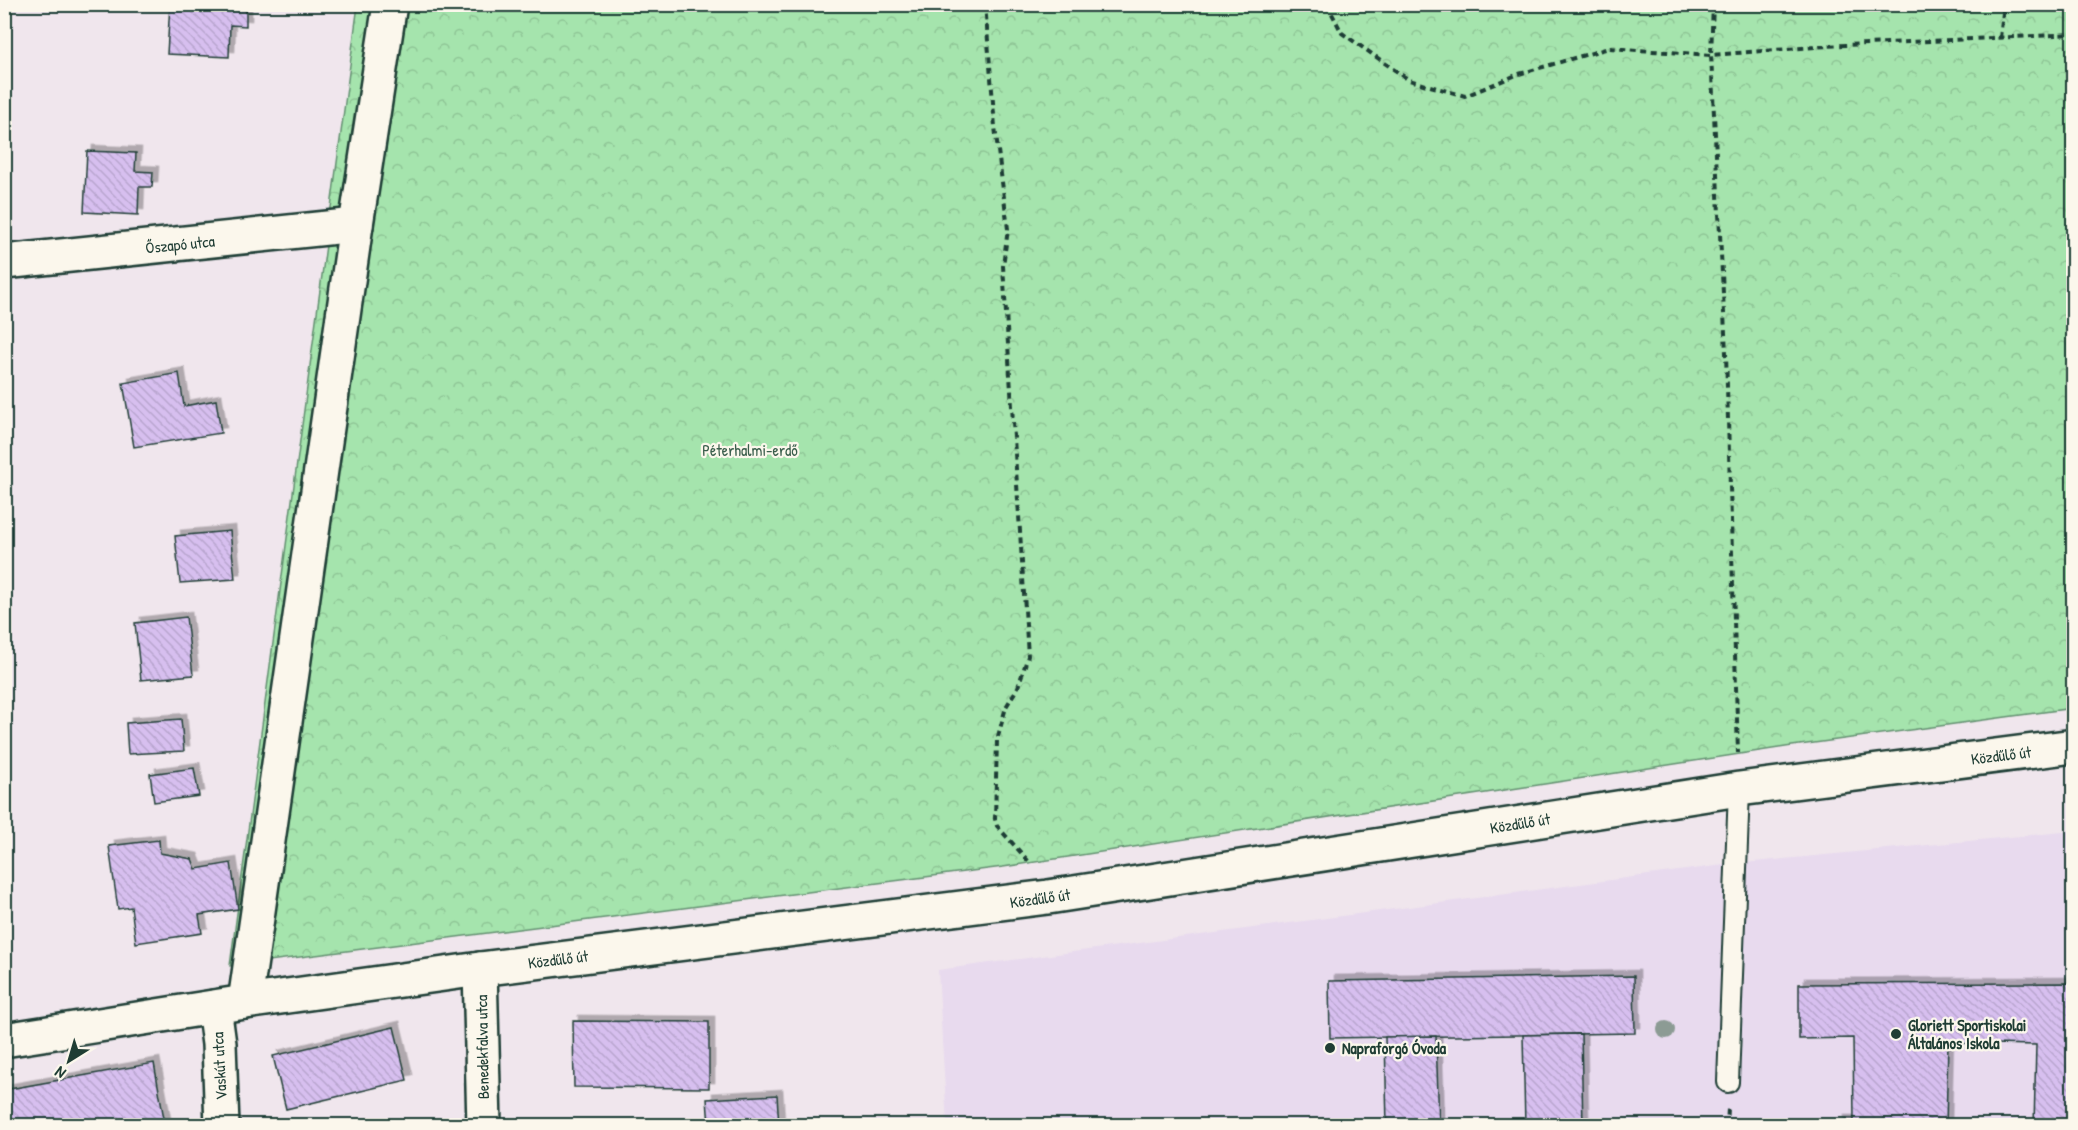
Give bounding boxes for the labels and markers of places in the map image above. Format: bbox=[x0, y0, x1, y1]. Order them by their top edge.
place label: Gloriett Sportiskolai Általános Iskola bbox=[1908, 1014, 2026, 1054]
marker: Gloriett Sportiskolai Általános Iskola bbox=[1889, 1027, 1903, 1041]
place label: Napraforgó Óvoda bbox=[1342, 1037, 1447, 1060]
marker: Napraforgó Óvoda bbox=[1323, 1041, 1337, 1055]

